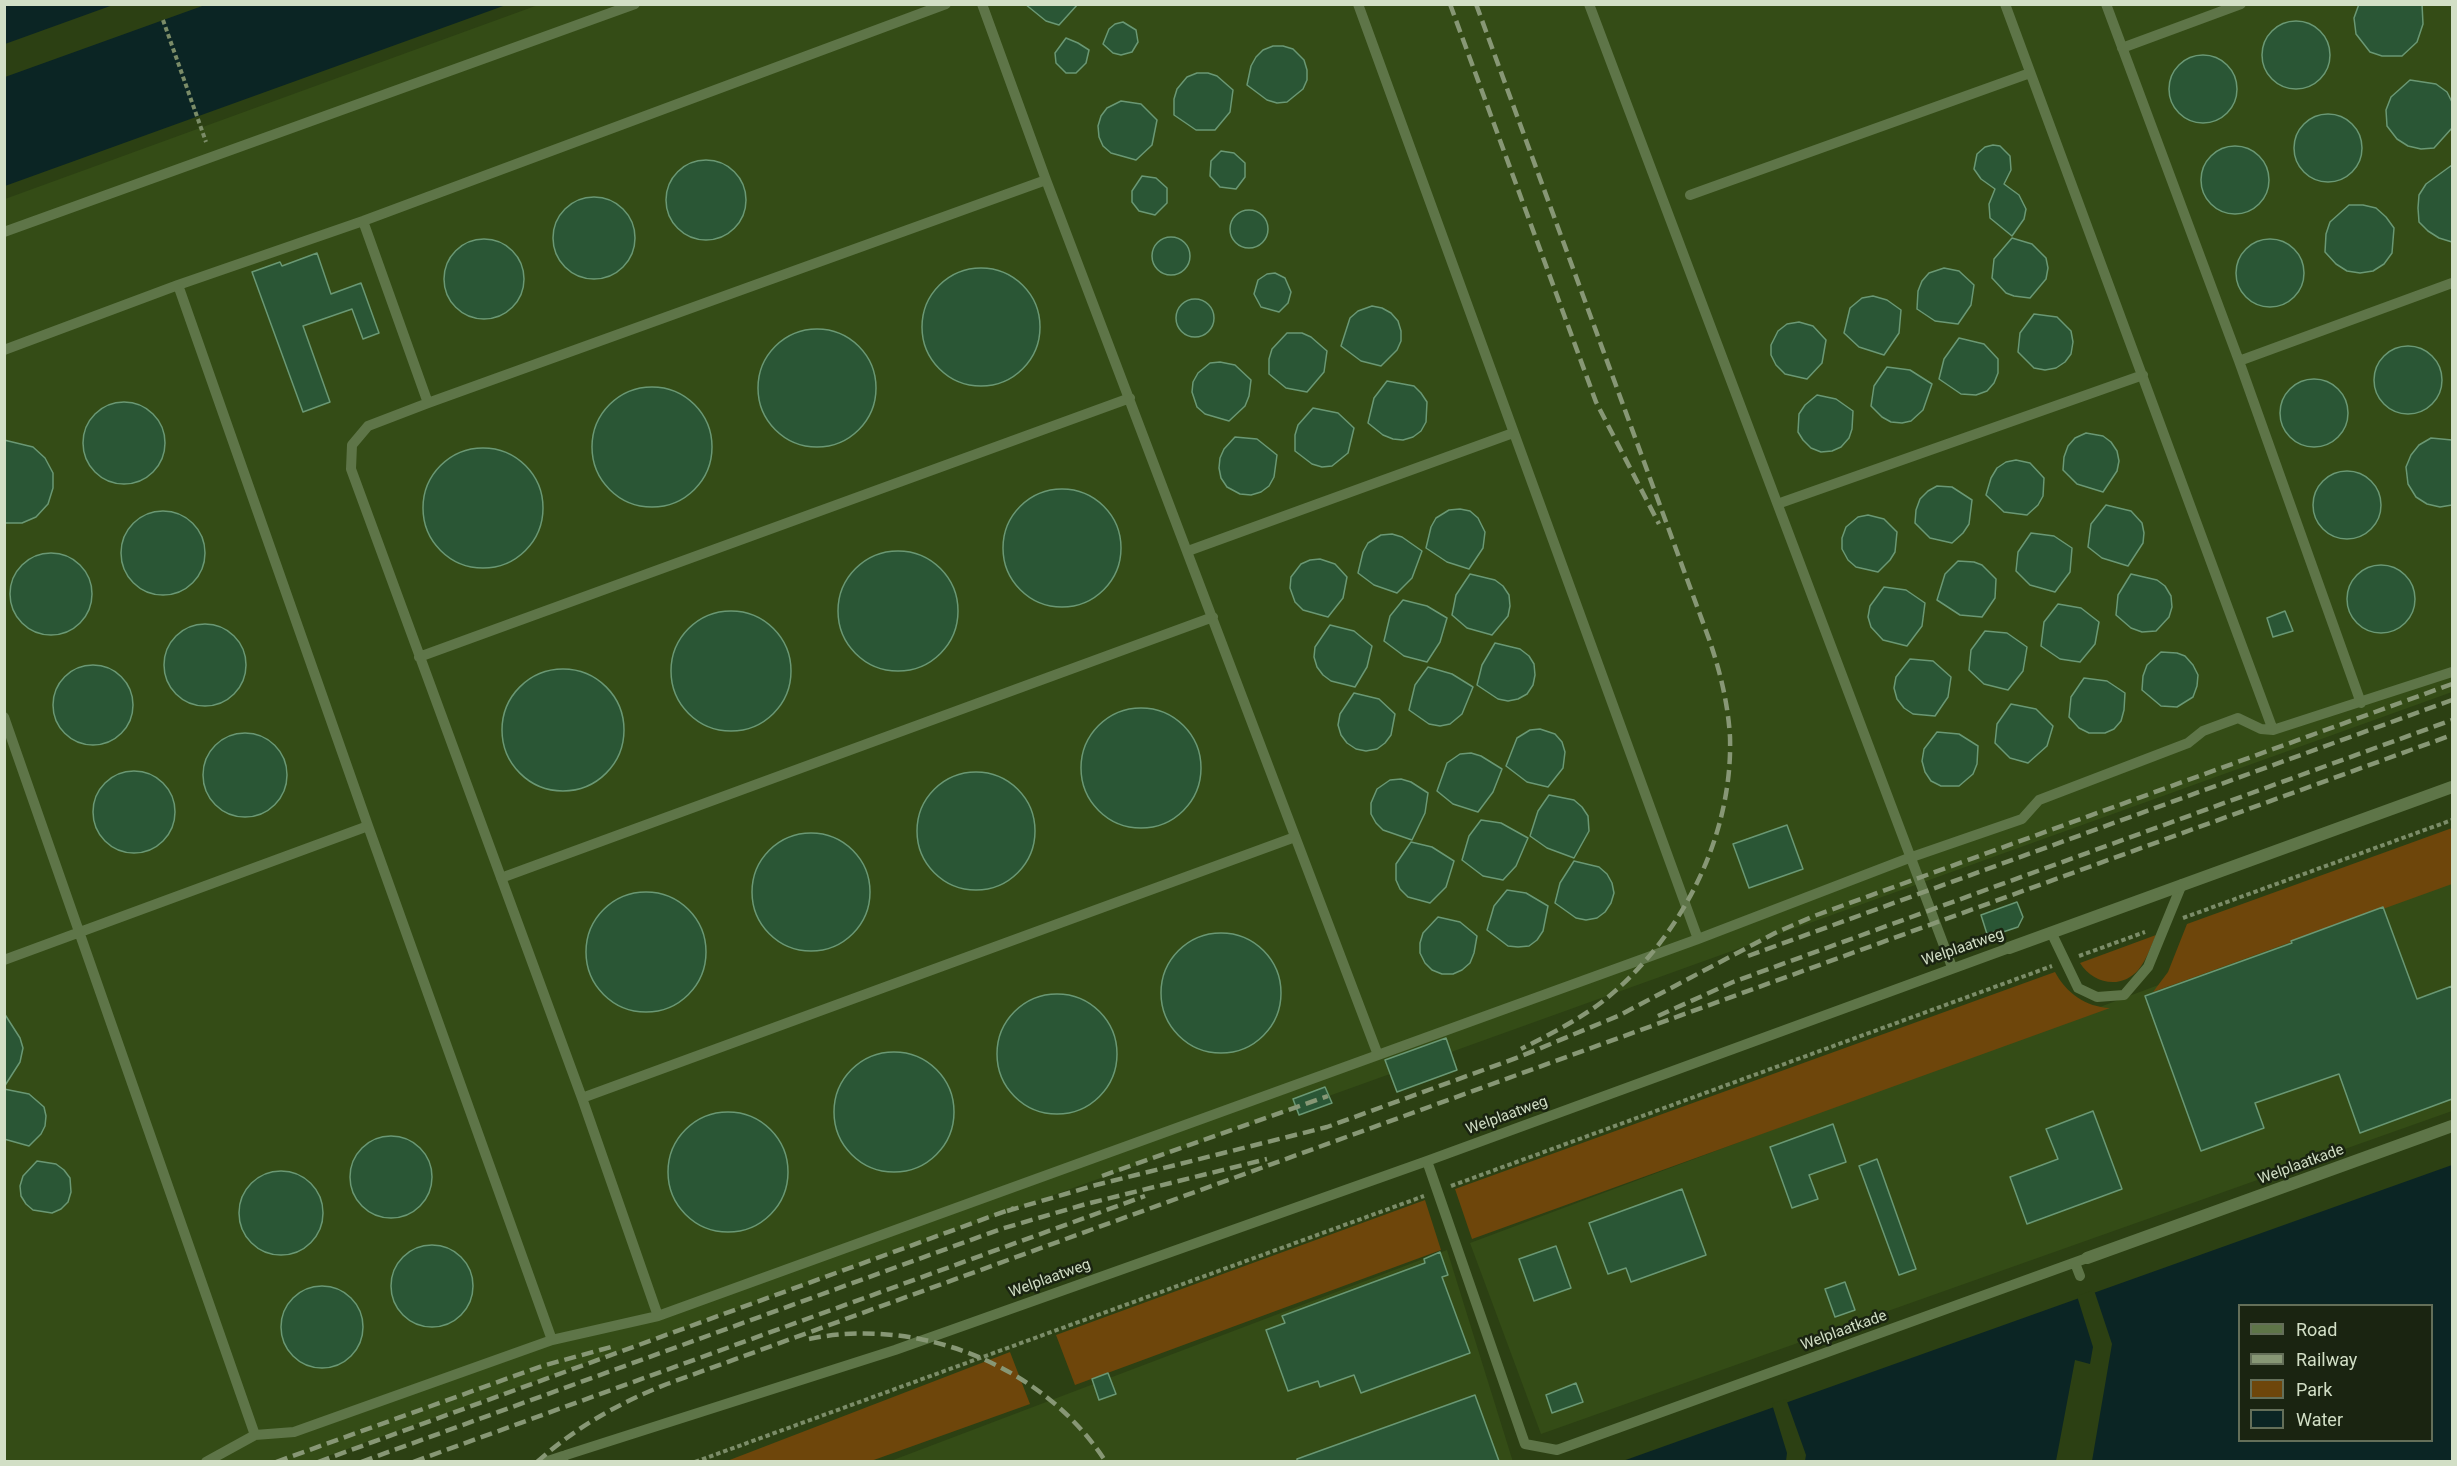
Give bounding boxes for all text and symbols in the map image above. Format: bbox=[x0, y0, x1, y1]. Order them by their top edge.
street label: Welplaatweg bbox=[1920, 926, 2006, 970]
street label: Welplaatweg bbox=[1464, 1093, 1550, 1139]
street label: Welplaatkade bbox=[2256, 1141, 2346, 1189]
street label: Welplaatweg bbox=[1007, 1256, 1093, 1302]
legend bbox=[2238, 1304, 2433, 1442]
street label: Welplaatkade bbox=[1799, 1307, 1889, 1355]
text: Road bbox=[2296, 1319, 2337, 1340]
text: Railway bbox=[2296, 1349, 2357, 1370]
text: Park bbox=[2296, 1379, 2332, 1400]
text: Water bbox=[2296, 1409, 2343, 1430]

